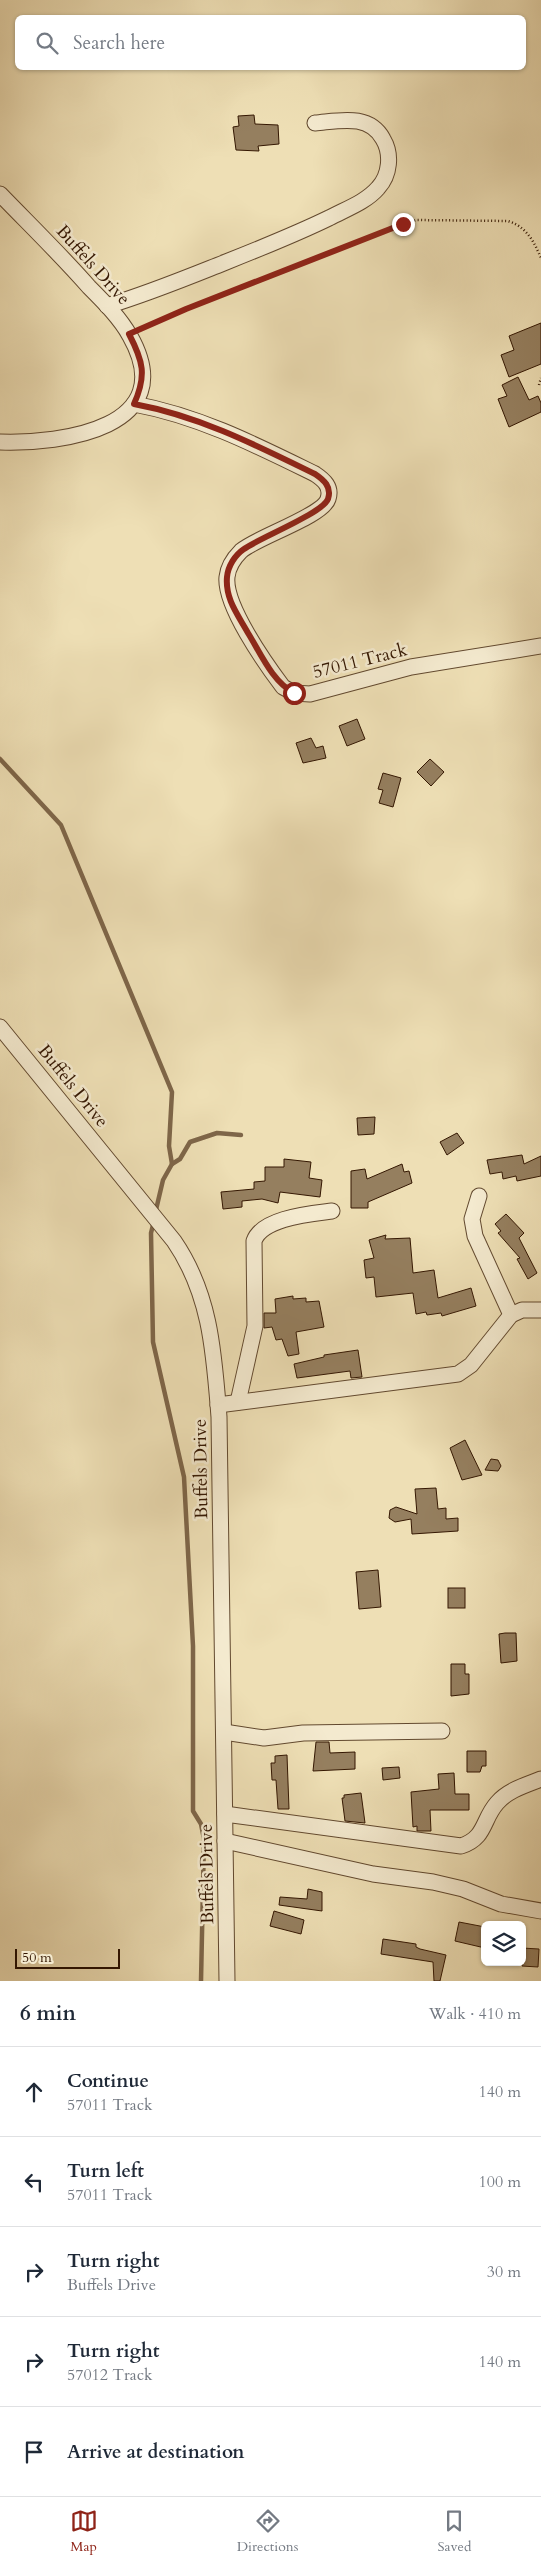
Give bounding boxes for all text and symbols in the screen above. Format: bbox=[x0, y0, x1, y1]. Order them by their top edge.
search box bbox=[15, 15, 526, 70]
icon: search bbox=[33, 29, 61, 57]
text: Search here bbox=[73, 30, 165, 56]
route end bbox=[392, 213, 415, 236]
street label: Buffels Drive bbox=[50, 219, 136, 311]
street label: 57011 Track bbox=[310, 637, 410, 685]
route start bbox=[283, 682, 306, 705]
street label: Buffels Drive bbox=[32, 1039, 114, 1133]
street label: Buffels Drive bbox=[188, 1419, 214, 1519]
street label: Buffels Drive bbox=[194, 1824, 220, 1924]
map controls bbox=[481, 1921, 526, 1966]
button: layers bbox=[481, 1921, 526, 1966]
scale bar bbox=[15, 1946, 120, 1969]
text: 50 m bbox=[22, 1948, 52, 1967]
text: 6 min bbox=[20, 1999, 76, 2028]
text: Walk · 410 m bbox=[429, 2003, 521, 2025]
text: Continue bbox=[67, 2068, 149, 2094]
icon: ahead bbox=[20, 2078, 48, 2106]
text: 140 m bbox=[479, 2081, 521, 2103]
text: 57011 Track bbox=[67, 2094, 153, 2116]
text: Turn left bbox=[67, 2158, 144, 2184]
icon: left bbox=[20, 2168, 48, 2196]
text: 100 m bbox=[479, 2171, 521, 2193]
text: 57011 Track bbox=[67, 2184, 153, 2206]
text: Turn right bbox=[67, 2248, 159, 2274]
icon: right bbox=[20, 2258, 48, 2286]
text: 30 m bbox=[487, 2261, 521, 2283]
text: Buffels Drive bbox=[67, 2274, 156, 2296]
text: Turn right bbox=[67, 2338, 159, 2364]
icon: right bbox=[20, 2348, 48, 2376]
text: 140 m bbox=[479, 2351, 521, 2373]
text: 57012 Track bbox=[67, 2364, 153, 2386]
icon: arrive bbox=[20, 2438, 48, 2466]
text: Arrive at destination bbox=[67, 2439, 244, 2465]
tab: Map bbox=[70, 2507, 98, 2556]
tab: Directions bbox=[237, 2507, 298, 2556]
tab: Saved bbox=[437, 2507, 471, 2556]

